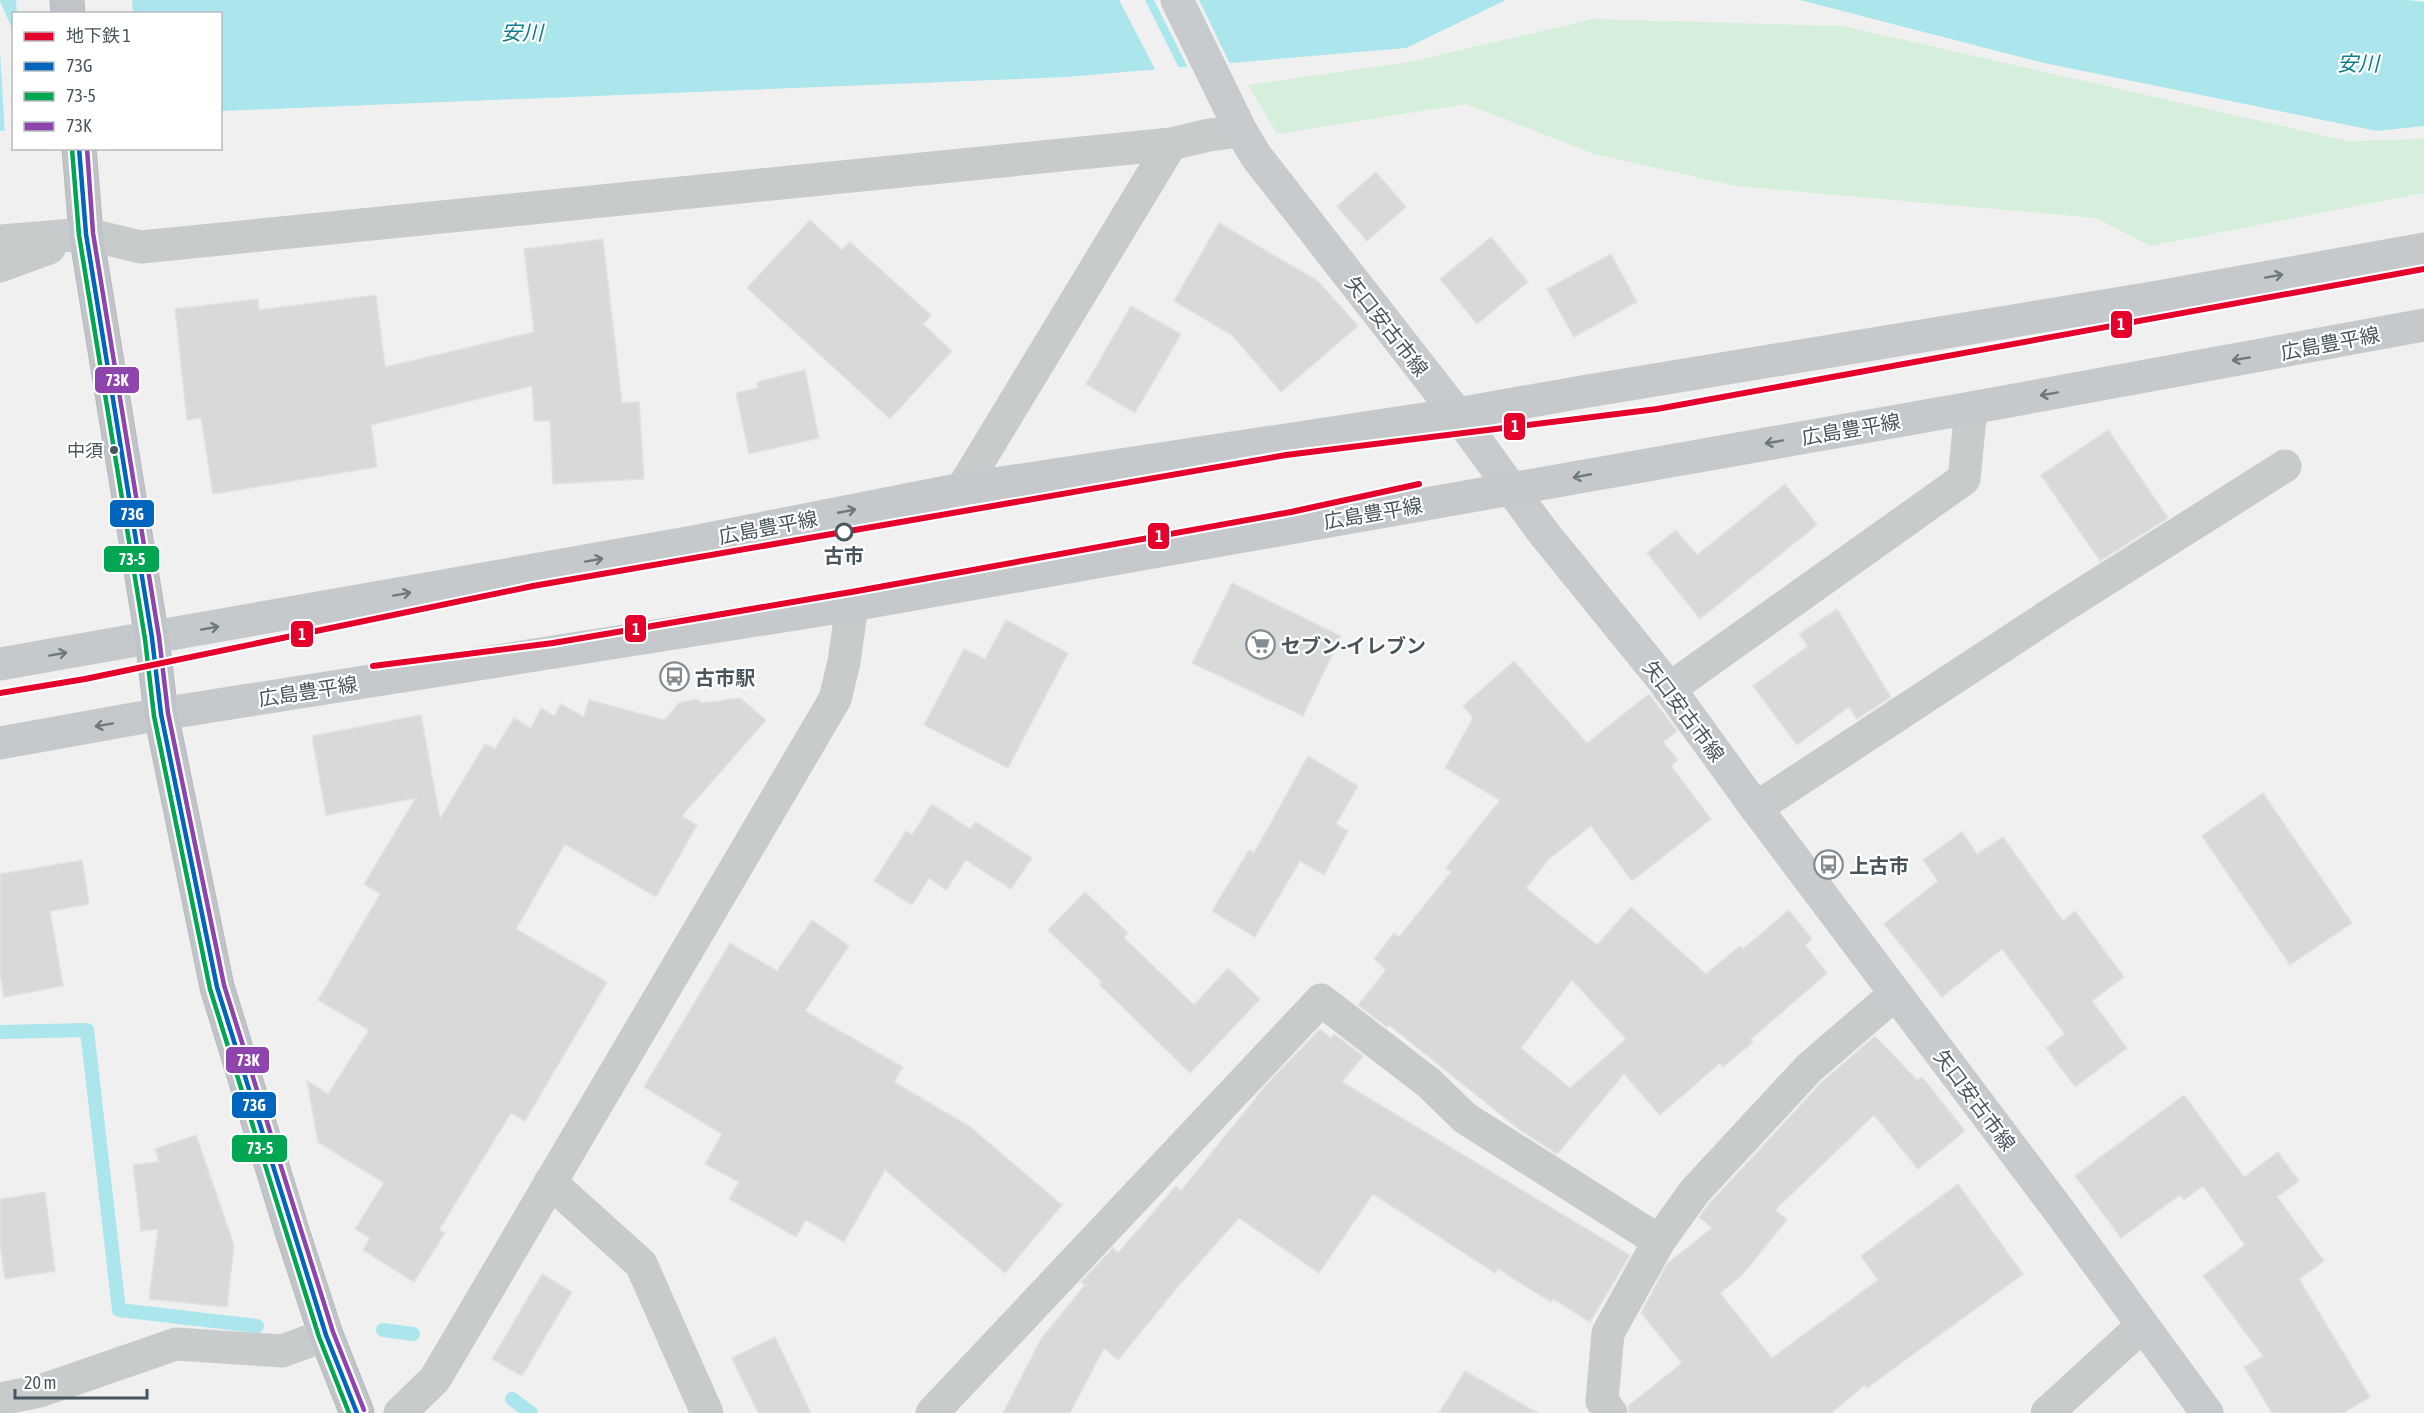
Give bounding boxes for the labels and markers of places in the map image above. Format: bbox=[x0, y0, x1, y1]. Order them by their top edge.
place label: 中須 bbox=[67, 440, 103, 461]
marker: 中須 bbox=[108, 444, 120, 456]
marker: 古市 bbox=[835, 523, 853, 541]
place label: 古市 bbox=[824, 544, 864, 567]
supermarket icon: セブン-イレブン bbox=[1244, 629, 1276, 661]
place label: セブン-イレブン bbox=[1281, 634, 1426, 657]
bus stop icon: 古市駅 bbox=[658, 661, 690, 693]
place label: 古市駅 bbox=[695, 666, 755, 689]
bus stop icon: 上古市 bbox=[1812, 849, 1844, 881]
place label: 上古市 bbox=[1849, 854, 1909, 877]

